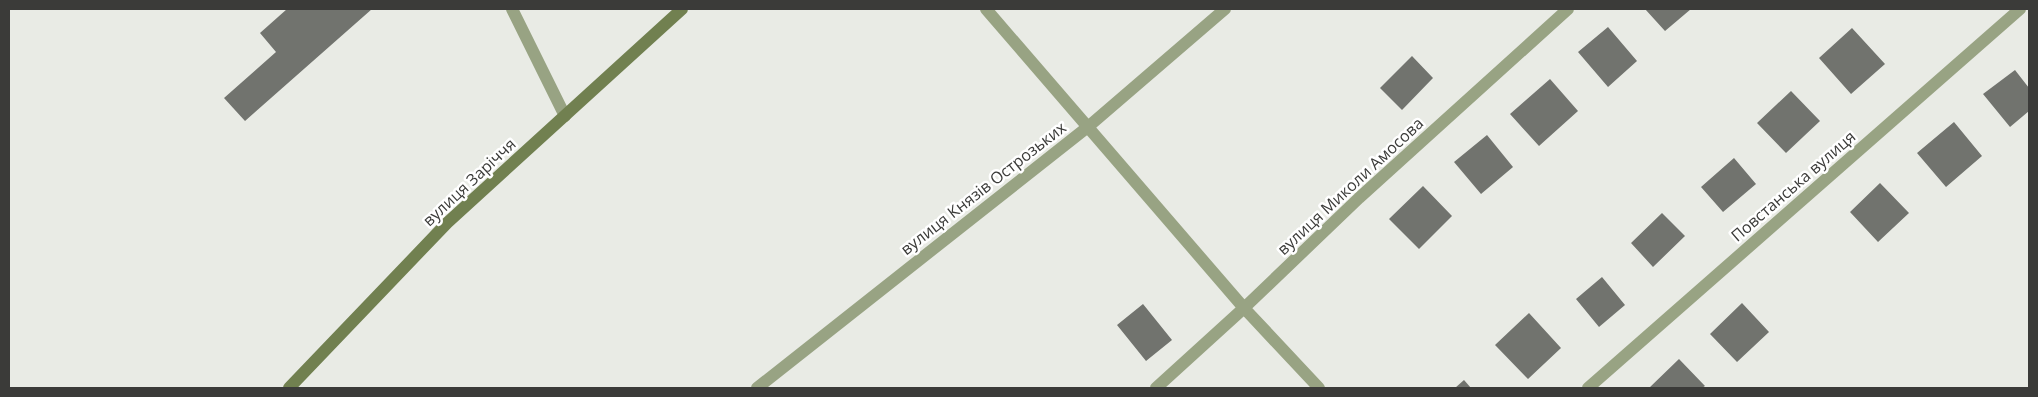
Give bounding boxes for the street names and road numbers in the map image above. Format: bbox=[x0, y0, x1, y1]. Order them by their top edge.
street label: вулиця Миколи Амосова bbox=[1272, 112, 1428, 260]
street label: вулиця Князів Острозьких bbox=[896, 116, 1071, 260]
street label: Повстанська вулиця bbox=[1726, 126, 1860, 246]
street label: вулиця Заріччя bbox=[418, 133, 520, 231]

